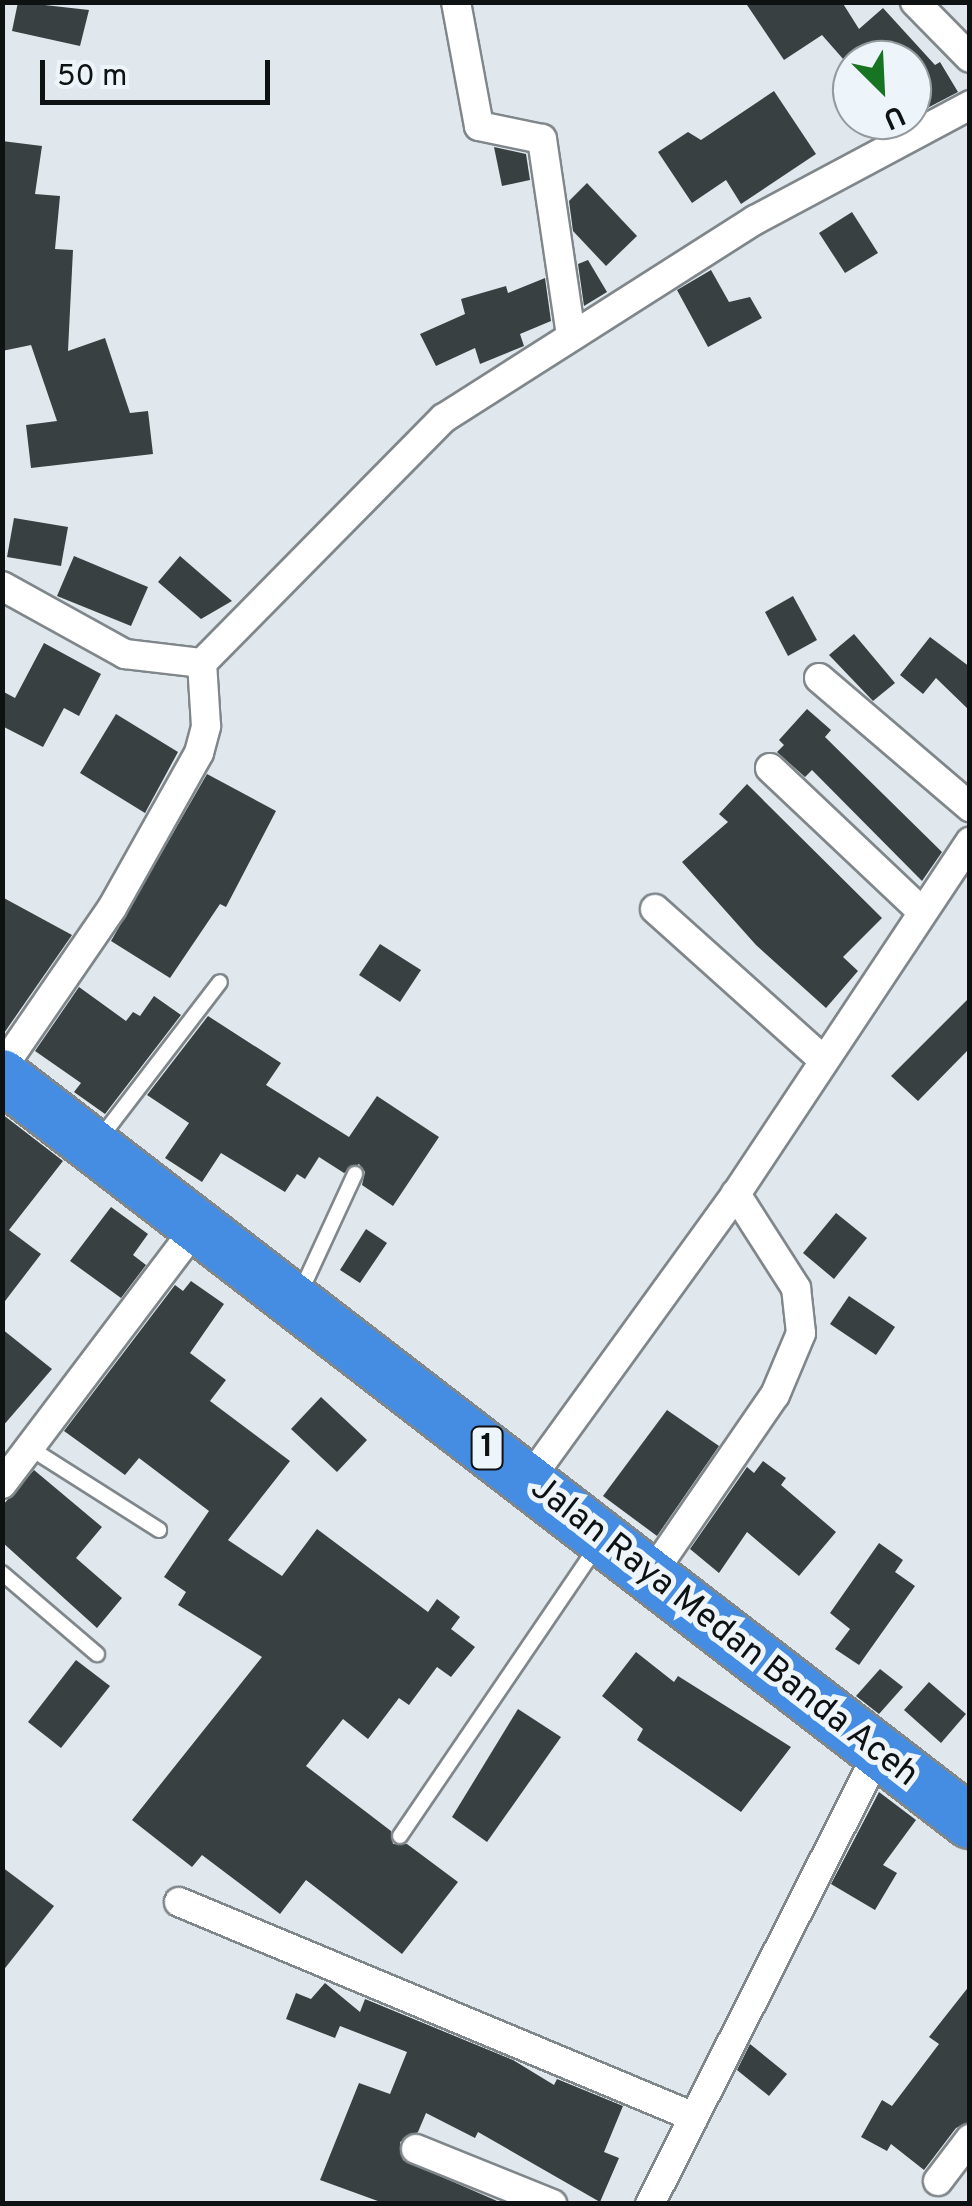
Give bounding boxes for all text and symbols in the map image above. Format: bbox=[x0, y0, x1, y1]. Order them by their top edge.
scale bar bbox=[45, 40, 275, 102]
north arrow bbox=[832, 40, 932, 140]
text: 50 m bbox=[57, 59, 127, 96]
text: U bbox=[877, 95, 910, 136]
road number: 1 bbox=[470, 1421, 504, 1475]
street label: Jalan Raya Medan Banda Aceh bbox=[521, 1467, 927, 1797]

